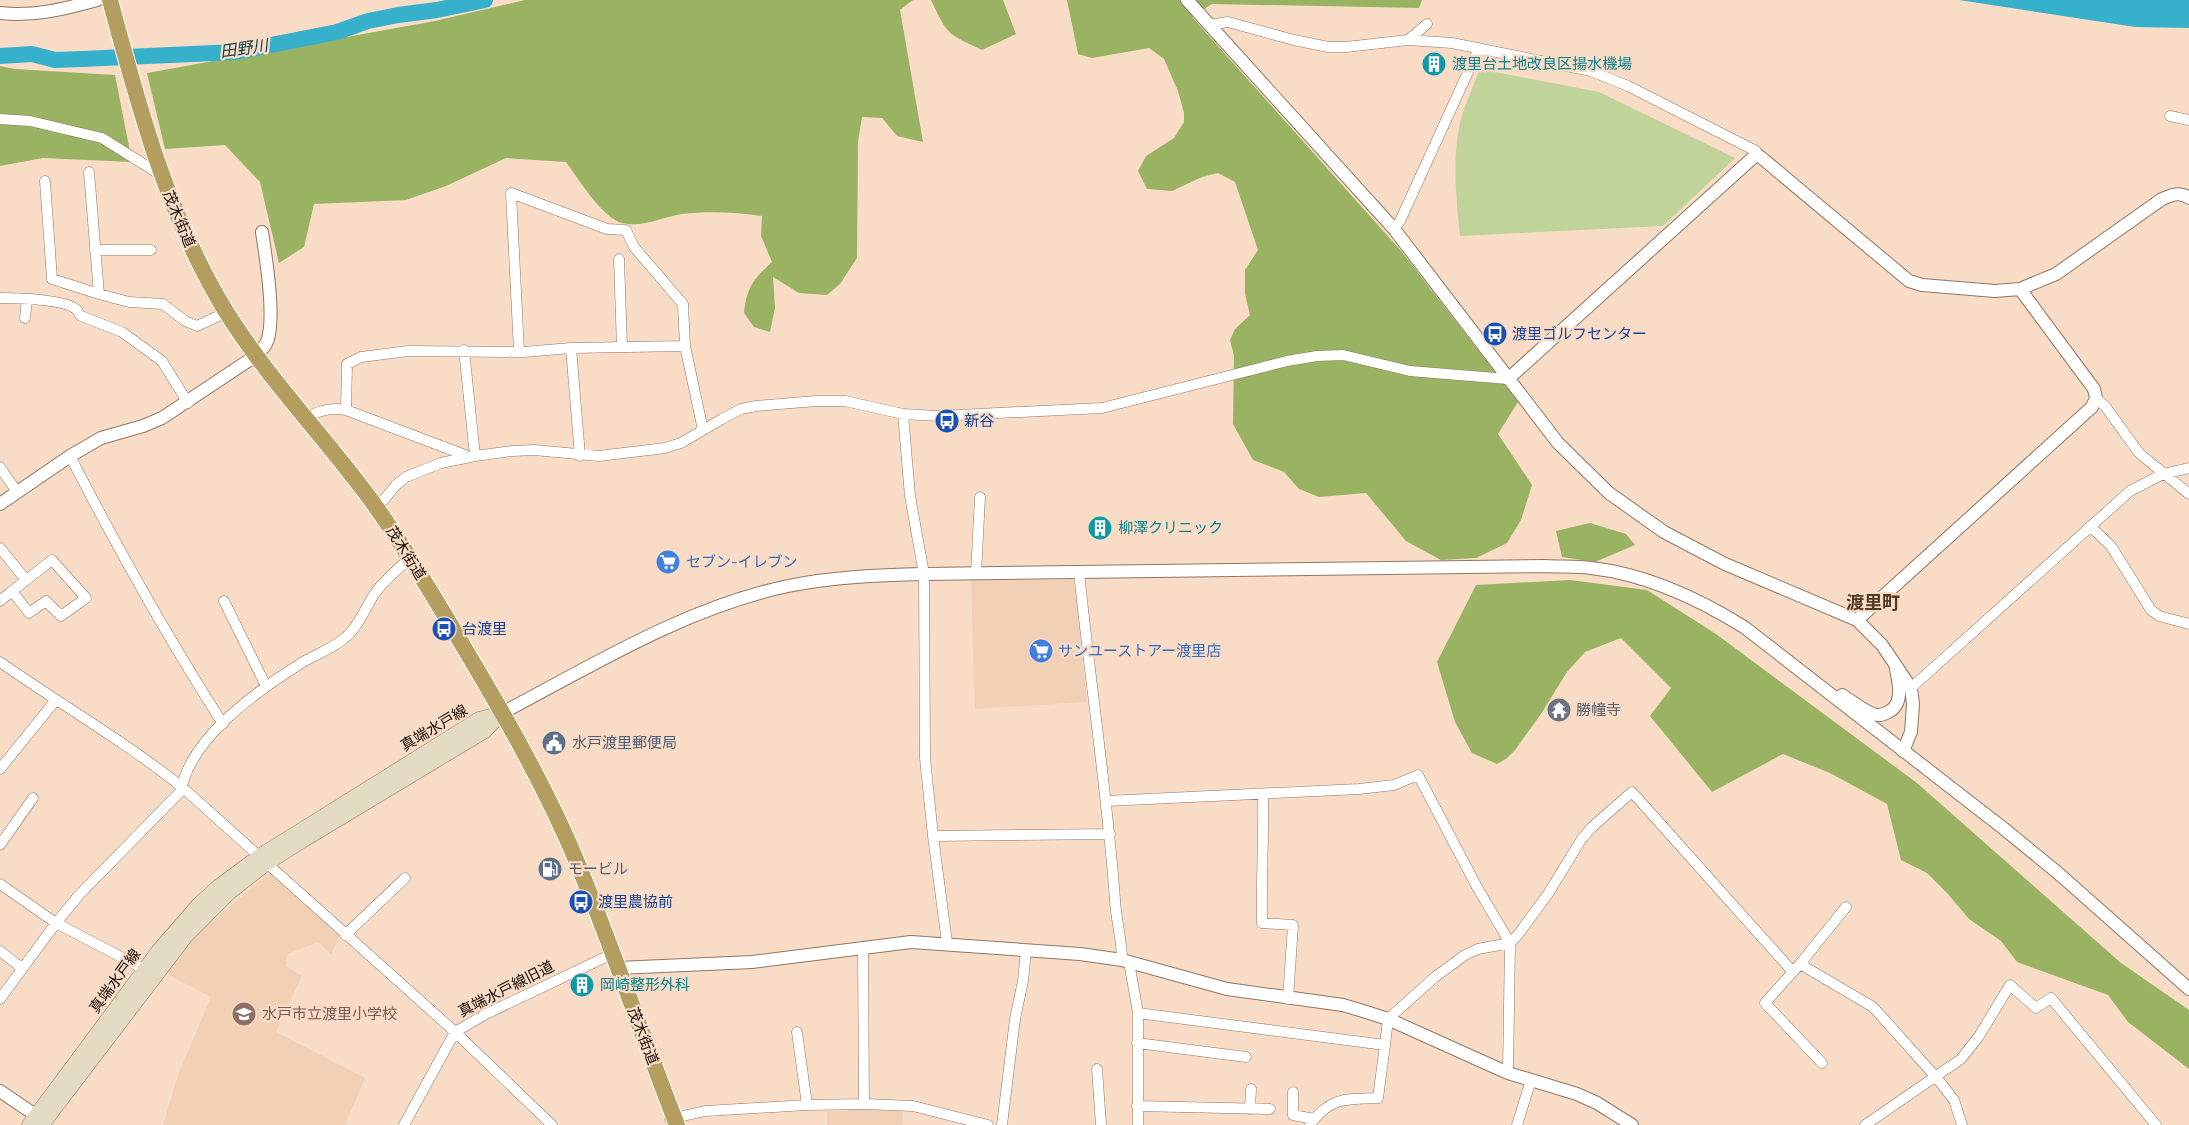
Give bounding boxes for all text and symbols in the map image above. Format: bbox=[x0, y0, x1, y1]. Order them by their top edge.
water label: 田野川 bbox=[219, 32, 271, 63]
building icon: 渡里台土地改良区揚水機場 bbox=[1421, 51, 1447, 77]
place label: 渡里台土地改良区揚水機場 bbox=[1452, 52, 1632, 75]
street label: 茂木街道 bbox=[157, 187, 202, 251]
bus stop icon: 渡里ゴルフセンター bbox=[1482, 321, 1508, 347]
place label: 渡里ゴルフセンター bbox=[1512, 322, 1647, 345]
bus stop icon: 新谷 bbox=[934, 408, 960, 434]
place label: 新谷 bbox=[964, 409, 994, 432]
building icon: 柳澤クリニック bbox=[1087, 515, 1113, 541]
place label: 柳澤クリニック bbox=[1118, 516, 1223, 539]
street label: 茂木街道 bbox=[381, 521, 432, 584]
supermarket icon: セブン-イレブン bbox=[655, 549, 681, 575]
place label: セブン-イレブン bbox=[686, 550, 798, 573]
district label: 渡里町 bbox=[1846, 589, 1900, 616]
bus stop icon: 台渡里 bbox=[431, 616, 457, 642]
place label: 台渡里 bbox=[462, 617, 507, 640]
supermarket icon: サンユーストアー渡里店 bbox=[1028, 638, 1054, 664]
place label: サンユーストアー渡里店 bbox=[1058, 639, 1221, 662]
temple icon: 勝幢寺 bbox=[1546, 697, 1572, 723]
street label: 真端水戸線 bbox=[396, 698, 472, 757]
place label: 勝幢寺 bbox=[1576, 698, 1621, 721]
public building icon: 水戸渡里郵便局 bbox=[541, 730, 567, 756]
place label: 水戸渡里郵便局 bbox=[572, 731, 677, 754]
fuel station icon: モービル bbox=[537, 856, 563, 882]
place label: モービル bbox=[568, 857, 628, 880]
bus stop icon: 渡里農協前 bbox=[568, 889, 594, 915]
place label: 渡里農協前 bbox=[598, 890, 673, 913]
street label: 真端水戸線 bbox=[83, 944, 146, 1018]
street label: 真端水戸線旧道 bbox=[454, 954, 558, 1023]
building icon: 岡崎整形外科 bbox=[569, 972, 595, 998]
place label: 岡崎整形外科 bbox=[600, 973, 690, 996]
school or university icon: 水戸市立渡里小学校 bbox=[231, 1001, 257, 1027]
place label: 水戸市立渡里小学校 bbox=[262, 1002, 397, 1025]
street label: 茂木街道 bbox=[622, 1004, 665, 1068]

